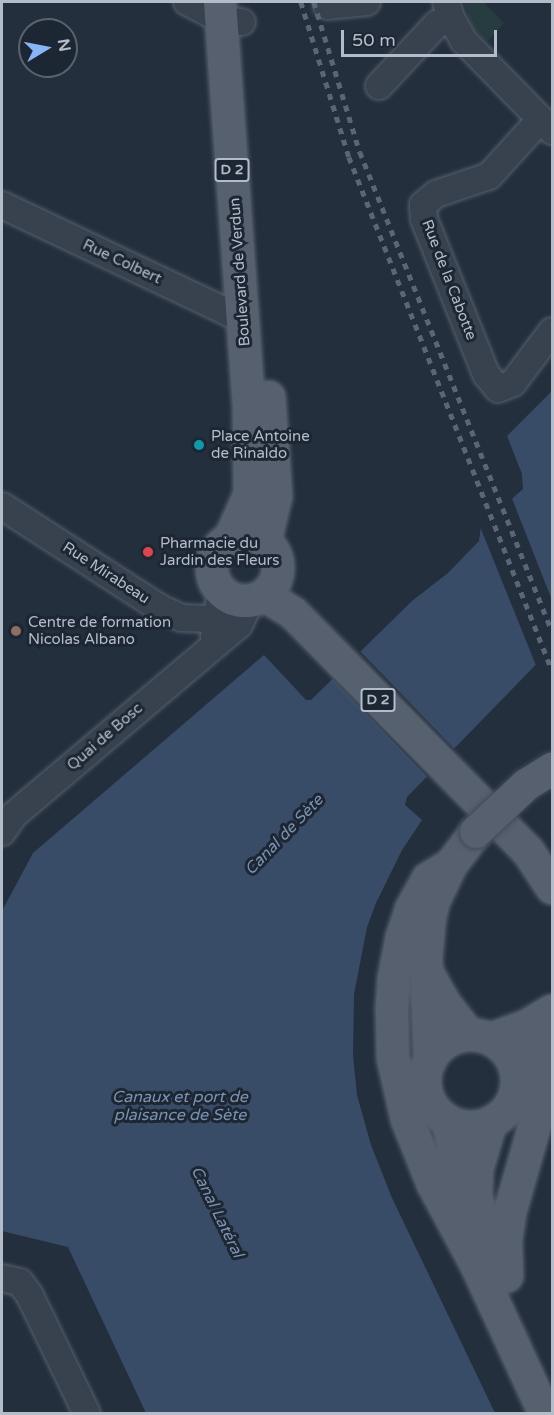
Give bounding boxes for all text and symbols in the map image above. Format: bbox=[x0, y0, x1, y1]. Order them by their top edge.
north arrow bbox=[18, 18, 78, 78]
scale bar bbox=[344, 18, 500, 56]
text: 50 m bbox=[352, 29, 396, 51]
text: N bbox=[53, 37, 75, 53]
road number: D 2 bbox=[214, 159, 250, 181]
street label: Boulevard de Verdun bbox=[226, 197, 254, 347]
street label: Rue de la Cabotte bbox=[418, 217, 480, 343]
street label: Rue Colbert bbox=[80, 236, 164, 288]
place label: Place Antoine de Rinaldo bbox=[211, 427, 310, 462]
marker: Place Antoine de Rinaldo bbox=[192, 438, 206, 452]
place label: Pharmacie du Jardin des Fleurs bbox=[160, 534, 280, 569]
street label: Rue Mirabeau bbox=[59, 538, 153, 608]
marker: Pharmacie du Jardin des Fleurs bbox=[141, 545, 155, 559]
place label: Centre de formation Nicolas Albano bbox=[28, 613, 171, 648]
marker: Centre de formation Nicolas Albano bbox=[9, 624, 23, 638]
road number: D 2 bbox=[360, 689, 396, 711]
street label: Quai de Bosc bbox=[64, 699, 146, 775]
water label: Canal de Sète bbox=[241, 791, 327, 879]
water label: Canaux et port de plaisance de Sète bbox=[112, 1087, 248, 1125]
water label: Canal Latéral bbox=[187, 1163, 247, 1261]

